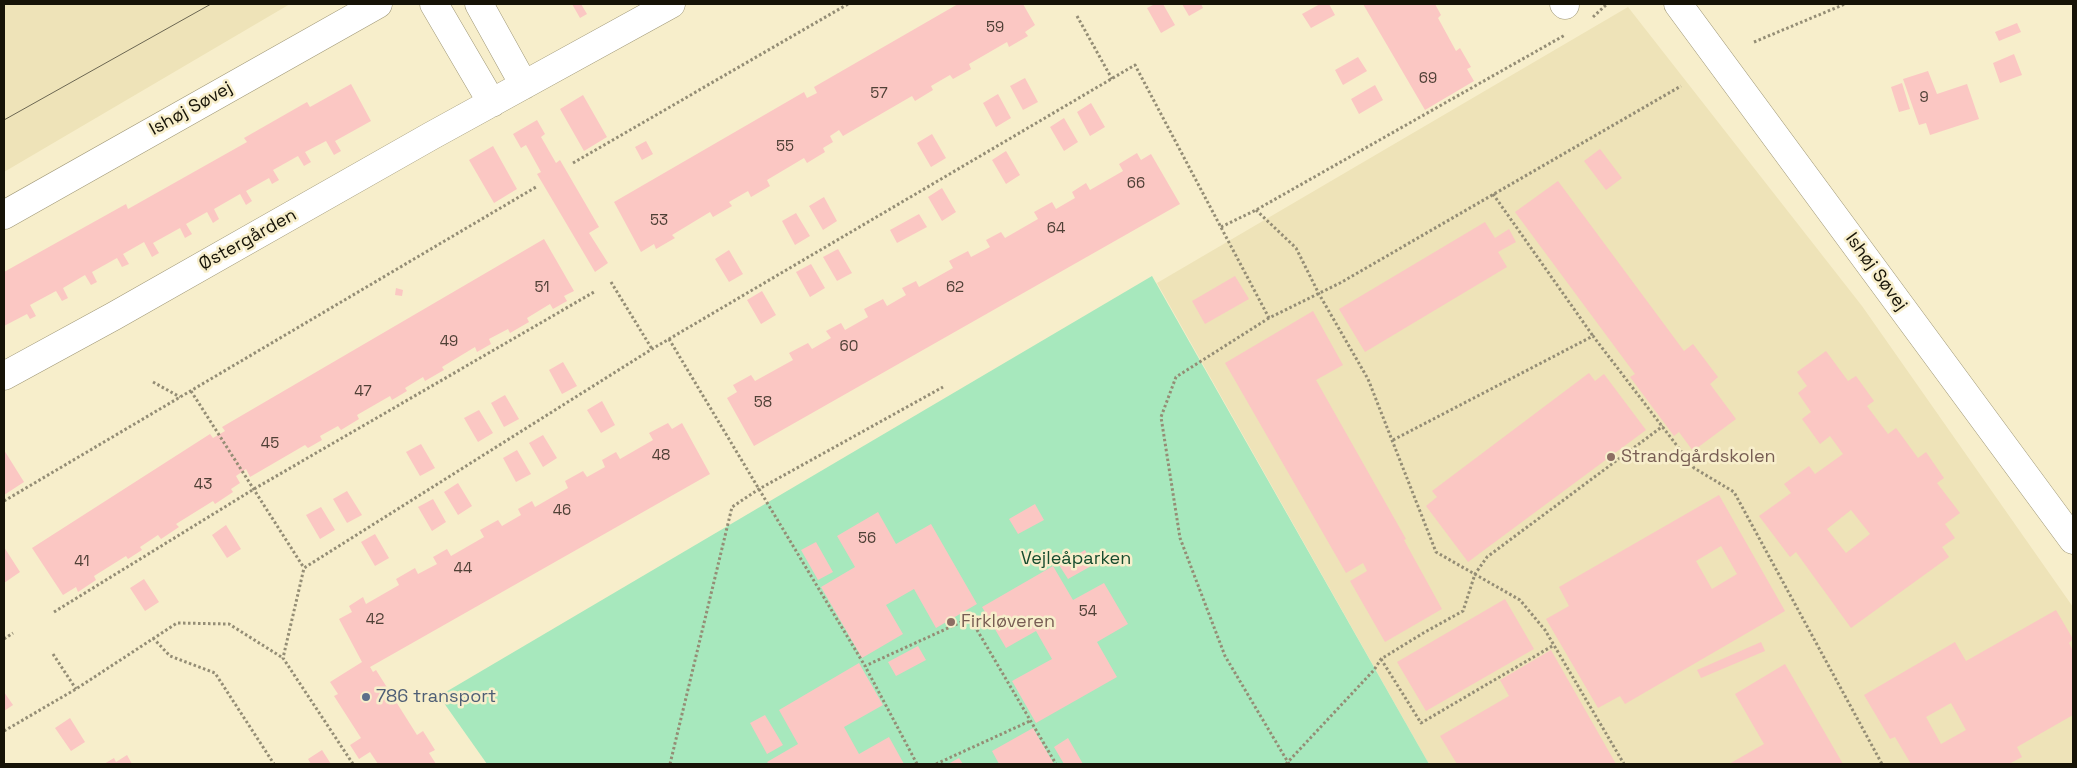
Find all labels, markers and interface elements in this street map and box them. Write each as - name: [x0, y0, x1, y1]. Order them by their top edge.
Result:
- house number: 59: [986, 19, 1004, 37]
- house number: 69: [1419, 70, 1437, 88]
- street label: Ishøj Søvej: [146, 77, 236, 141]
- house number: 57: [870, 85, 888, 103]
- house number: 9: [1919, 89, 1929, 107]
- house number: 55: [776, 138, 794, 156]
- house number: 66: [1127, 175, 1145, 193]
- street label: Østergården: [196, 204, 300, 276]
- house number: 53: [650, 212, 668, 230]
- house number: 64: [1047, 220, 1065, 238]
- street label: Ishøj Søvej: [1840, 229, 1912, 315]
- house number: 51: [534, 279, 550, 297]
- house number: 62: [946, 279, 964, 297]
- house number: 49: [440, 333, 458, 351]
- house number: 60: [840, 338, 858, 356]
- house number: 47: [354, 383, 372, 401]
- house number: 58: [754, 394, 772, 412]
- house number: 45: [261, 435, 279, 453]
- place label: Strandgårdskolen: [1621, 446, 1776, 468]
- house number: 48: [652, 447, 670, 465]
- marker: Strandgårdskolen: [1605, 451, 1617, 463]
- house number: 43: [194, 476, 212, 494]
- house number: 46: [553, 502, 571, 520]
- house number: 56: [858, 530, 876, 548]
- park label: Vejleåparken: [1021, 548, 1131, 570]
- house number: 41: [74, 553, 90, 571]
- house number: 44: [454, 560, 472, 578]
- house number: 54: [1079, 603, 1097, 621]
- house number: 42: [366, 611, 384, 629]
- place label: Firkløveren: [961, 611, 1055, 633]
- marker: Firkløveren: [945, 616, 957, 628]
- place label: 786 transport: [376, 686, 496, 708]
- marker: 786 transport: [360, 691, 372, 703]

